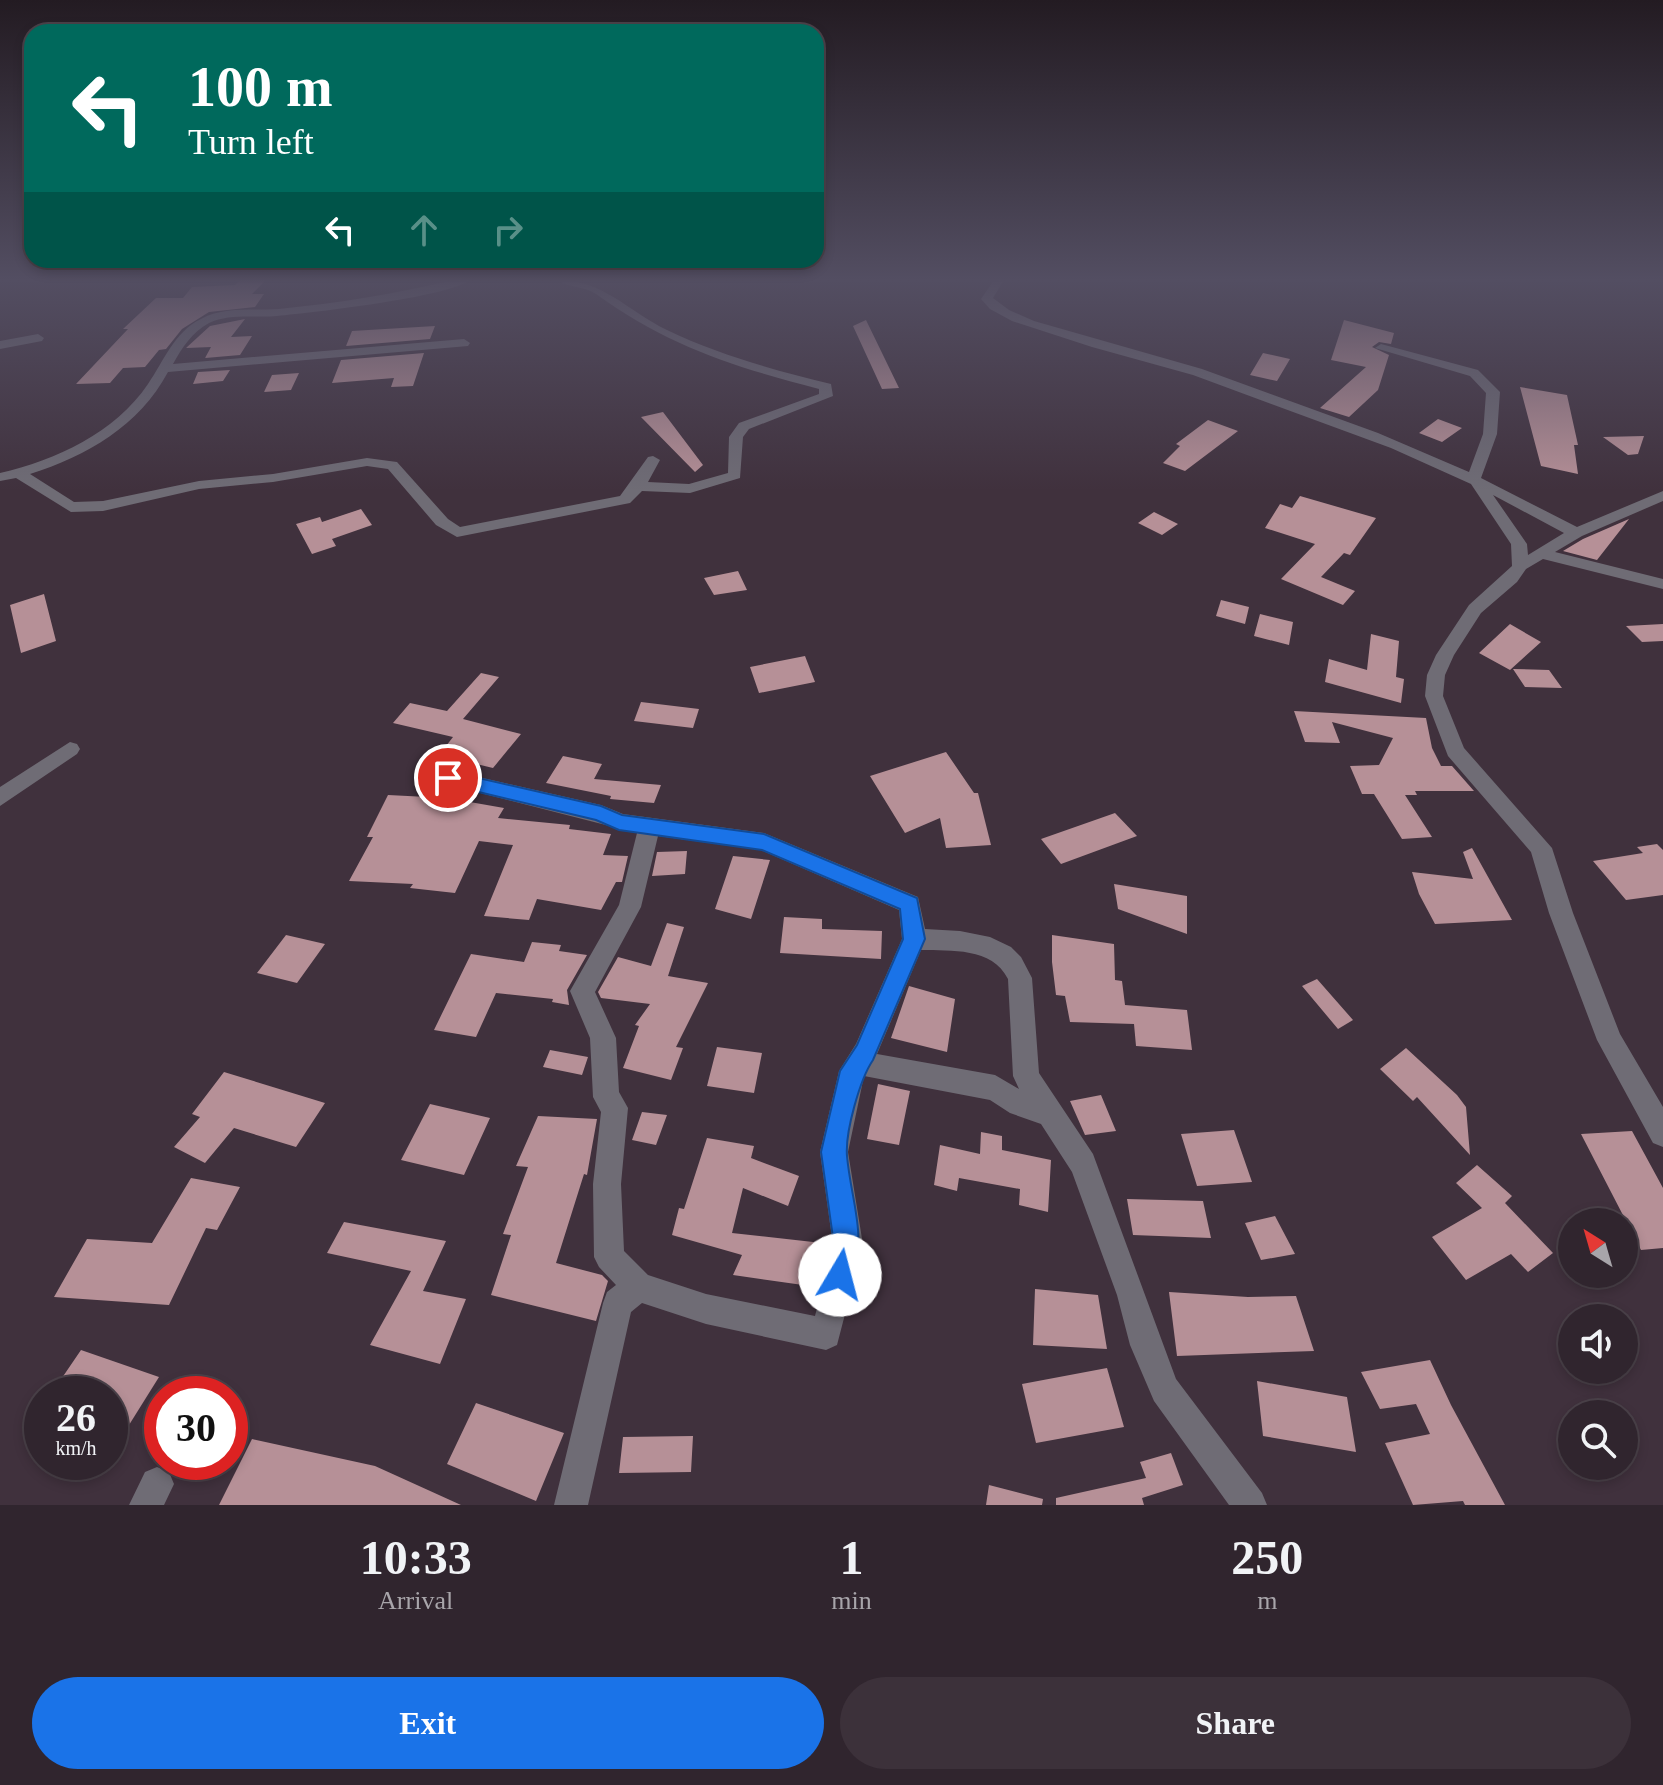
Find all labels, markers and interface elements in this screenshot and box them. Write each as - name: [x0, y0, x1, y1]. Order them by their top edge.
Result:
- icon: left: [56, 56, 160, 160]
- text: 100 m: [188, 56, 333, 118]
- text: Turn left: [188, 122, 314, 162]
- icon: left: [318, 208, 362, 252]
- icon: ahead: [402, 208, 446, 252]
- icon: right: [486, 208, 530, 252]
- pin: [414, 744, 482, 812]
- icon: arrive: [426, 756, 470, 800]
- north arrow: [1558, 1208, 1638, 1288]
- map controls: [1558, 1208, 1638, 1480]
- position arrow: [798, 1233, 882, 1317]
- button: sound: [1558, 1304, 1638, 1384]
- speed limit sign: 30: [144, 1376, 248, 1480]
- text: 26: [56, 1395, 96, 1440]
- button: search: [1558, 1400, 1638, 1480]
- text: km/h: [55, 1437, 97, 1459]
- text: 10:33: [360, 1531, 472, 1584]
- text: 1: [839, 1531, 863, 1584]
- text: 250: [1231, 1531, 1303, 1584]
- text: Arrival: [378, 1586, 453, 1615]
- text: min: [831, 1586, 872, 1615]
- text: m: [1257, 1586, 1277, 1615]
- button: Exit: [32, 1677, 824, 1769]
- button: Share: [840, 1677, 1631, 1769]

